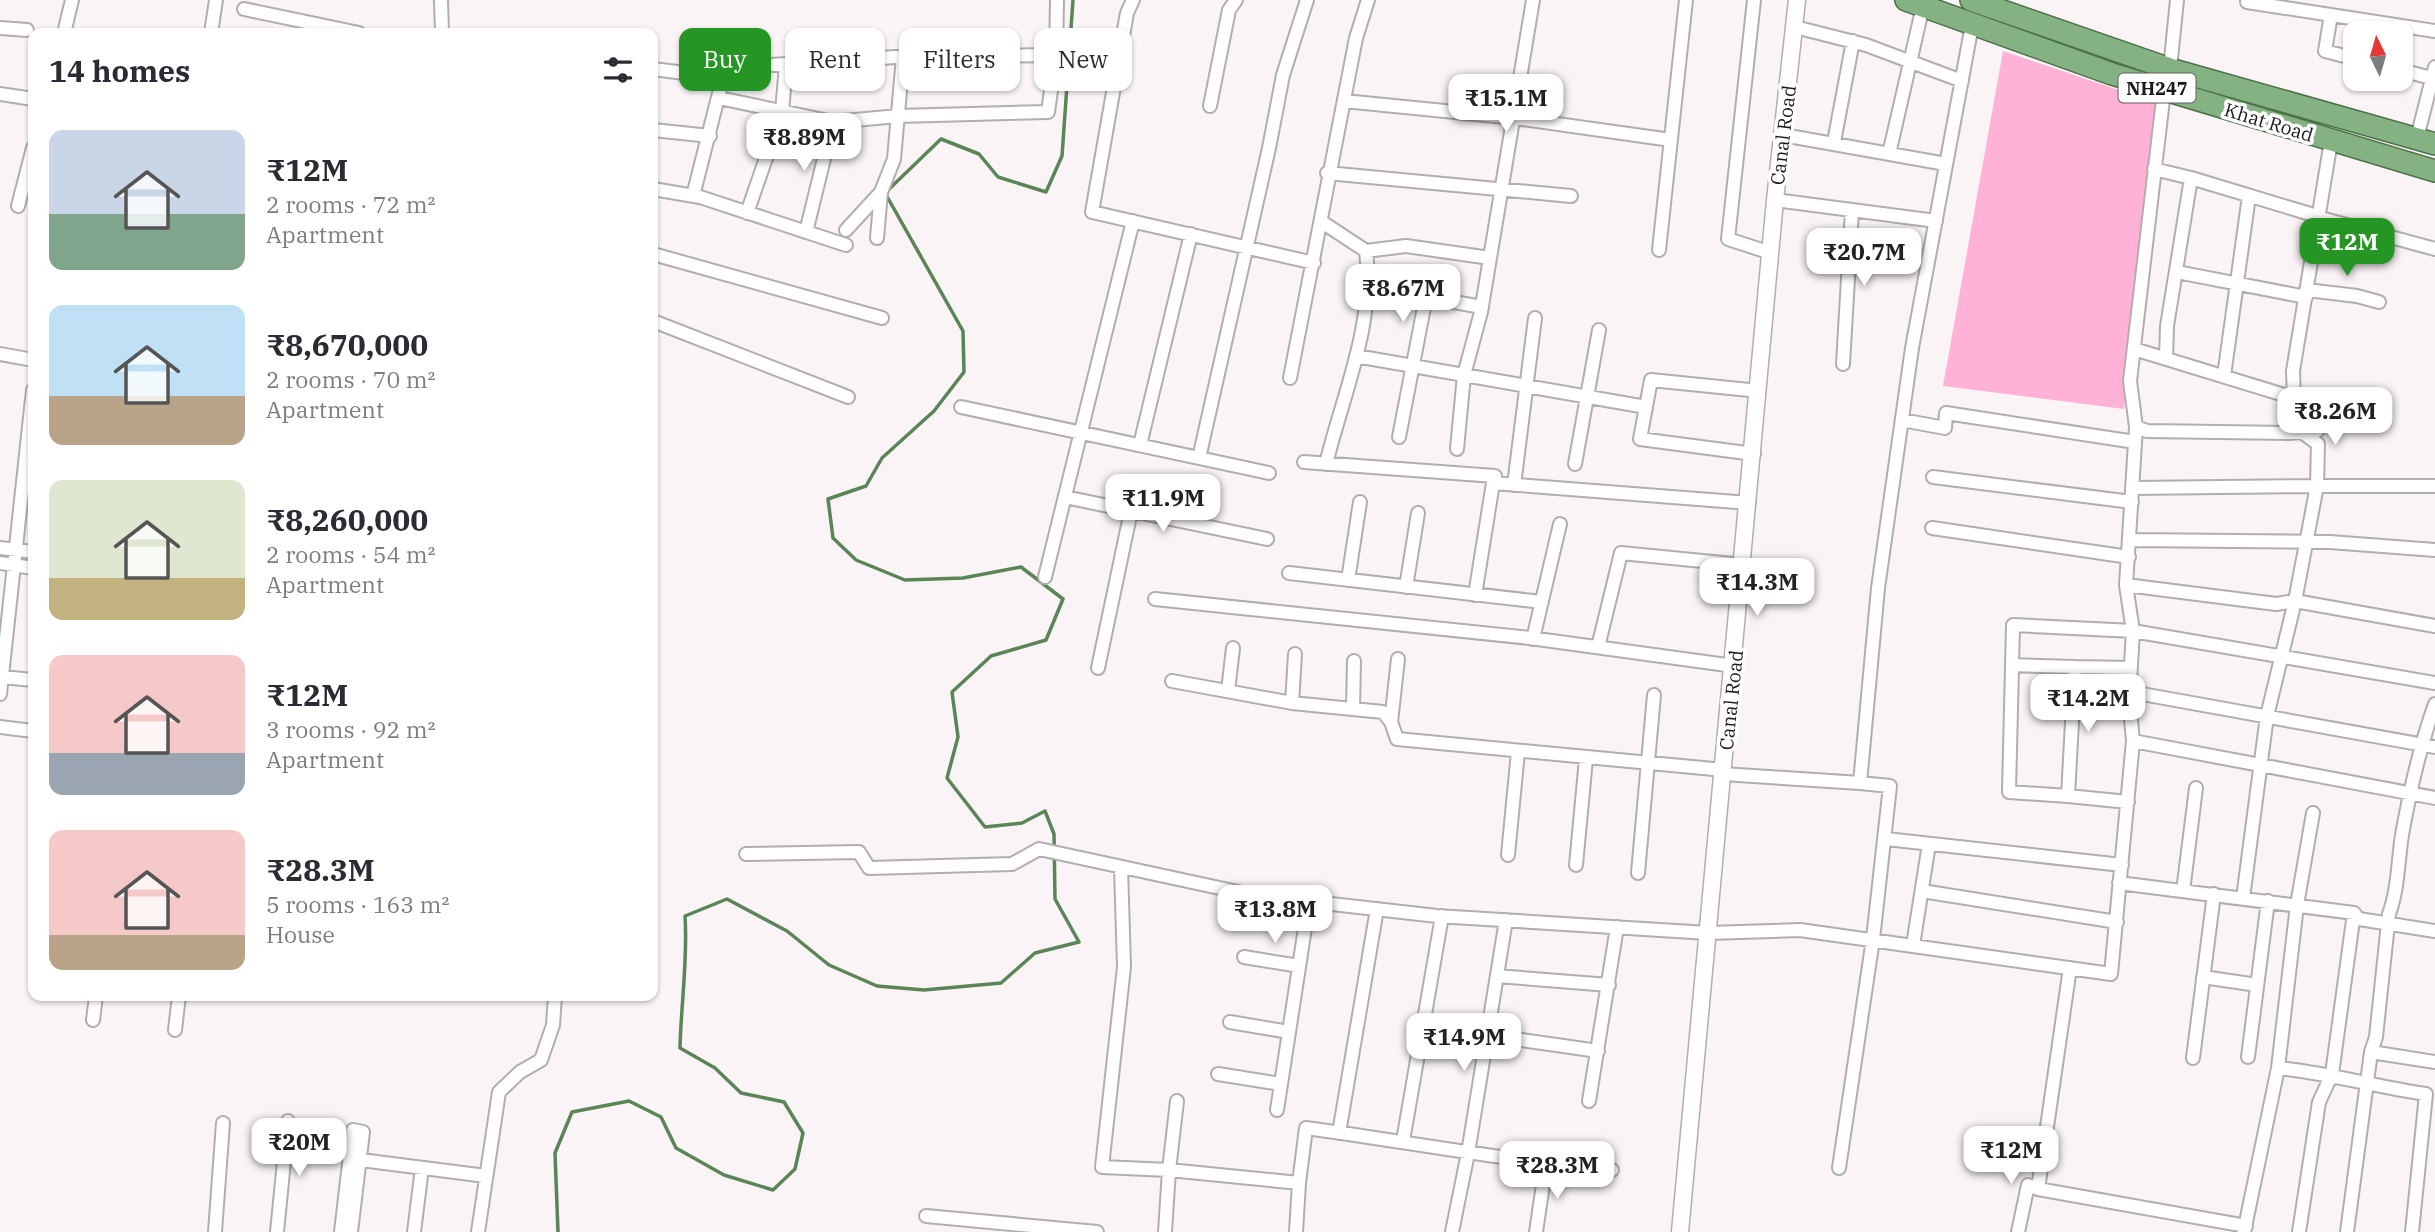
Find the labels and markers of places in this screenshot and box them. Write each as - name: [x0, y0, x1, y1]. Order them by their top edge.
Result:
- pin: ₹15.1M: [1449, 74, 1563, 134]
- pin: ₹8.89M: [747, 114, 861, 173]
- pin: ₹12M: [2306, 218, 2388, 278]
- pin: ₹20.7M: [1807, 229, 1921, 288]
- pin: ₹8.67M: [1346, 264, 1460, 324]
- pin: ₹8.26M: [2278, 388, 2392, 447]
- pin: ₹11.9M: [1106, 475, 1220, 534]
- pin: ₹14.3M: [1700, 558, 1814, 618]
- pin: ₹14.2M: [2031, 674, 2145, 734]
- pin: ₹13.8M: [1218, 886, 1332, 945]
- pin: ₹14.9M: [1407, 1014, 1521, 1073]
- pin: ₹20M: [258, 1118, 340, 1178]
- pin: ₹12M: [1970, 1126, 2052, 1186]
- pin: ₹28.3M: [1500, 1142, 1614, 1201]

